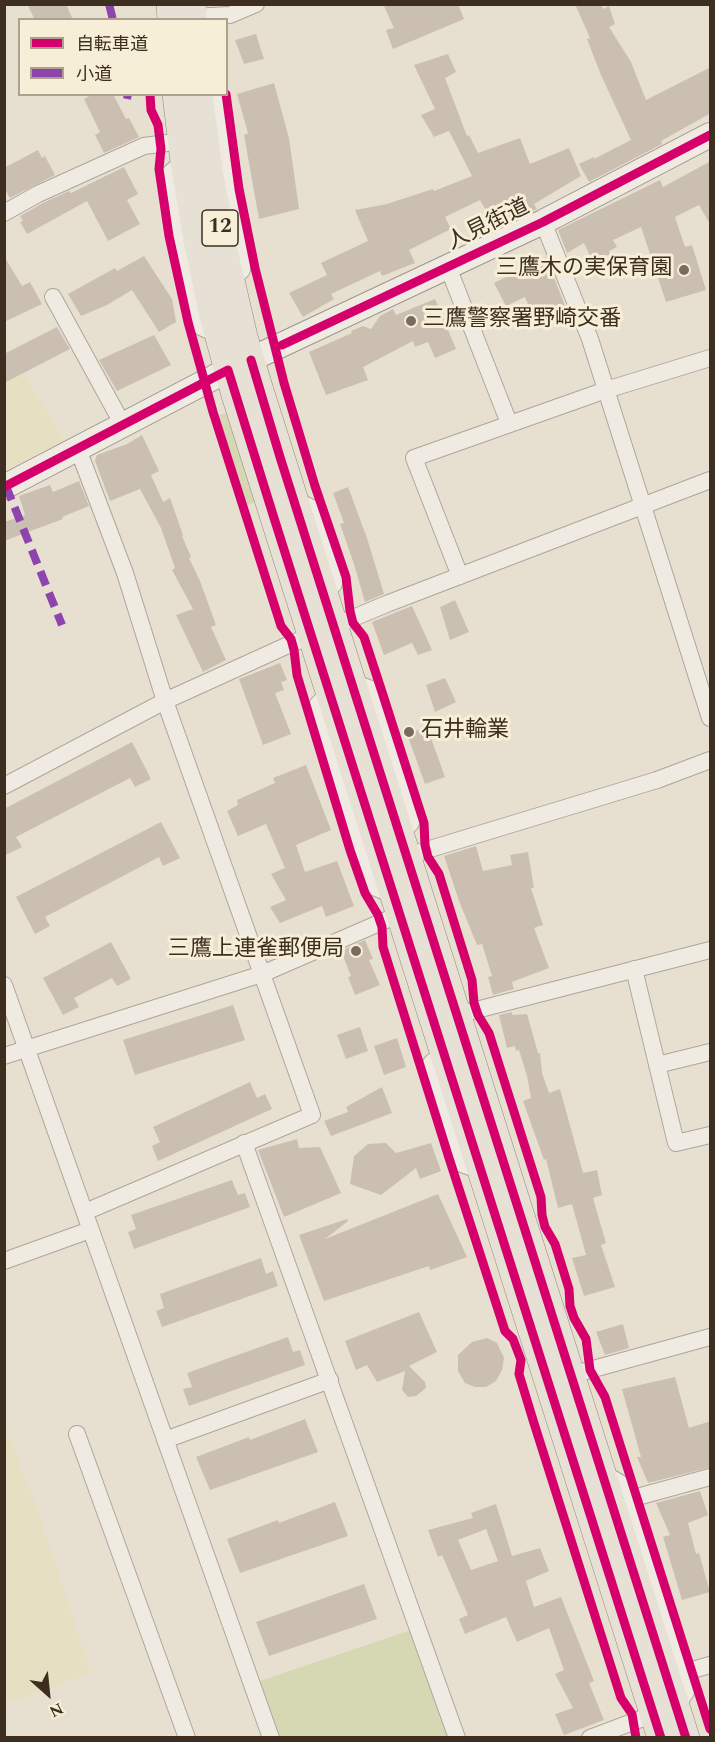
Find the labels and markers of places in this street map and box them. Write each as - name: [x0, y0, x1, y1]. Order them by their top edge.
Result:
- place label: 三鷹木の実保育園: [496, 257, 672, 283]
- marker: 三鷹木の実保育園: [677, 263, 691, 277]
- place label: 三鷹警察署野崎交番: [423, 308, 621, 334]
- marker: 三鷹警察署野崎交番: [404, 314, 418, 328]
- place label: 石井輪業: [421, 719, 509, 745]
- marker: 石井輪業: [402, 725, 416, 739]
- place label: 三鷹上連雀郵便局: [168, 938, 344, 964]
- marker: 三鷹上連雀郵便局: [349, 944, 363, 958]

